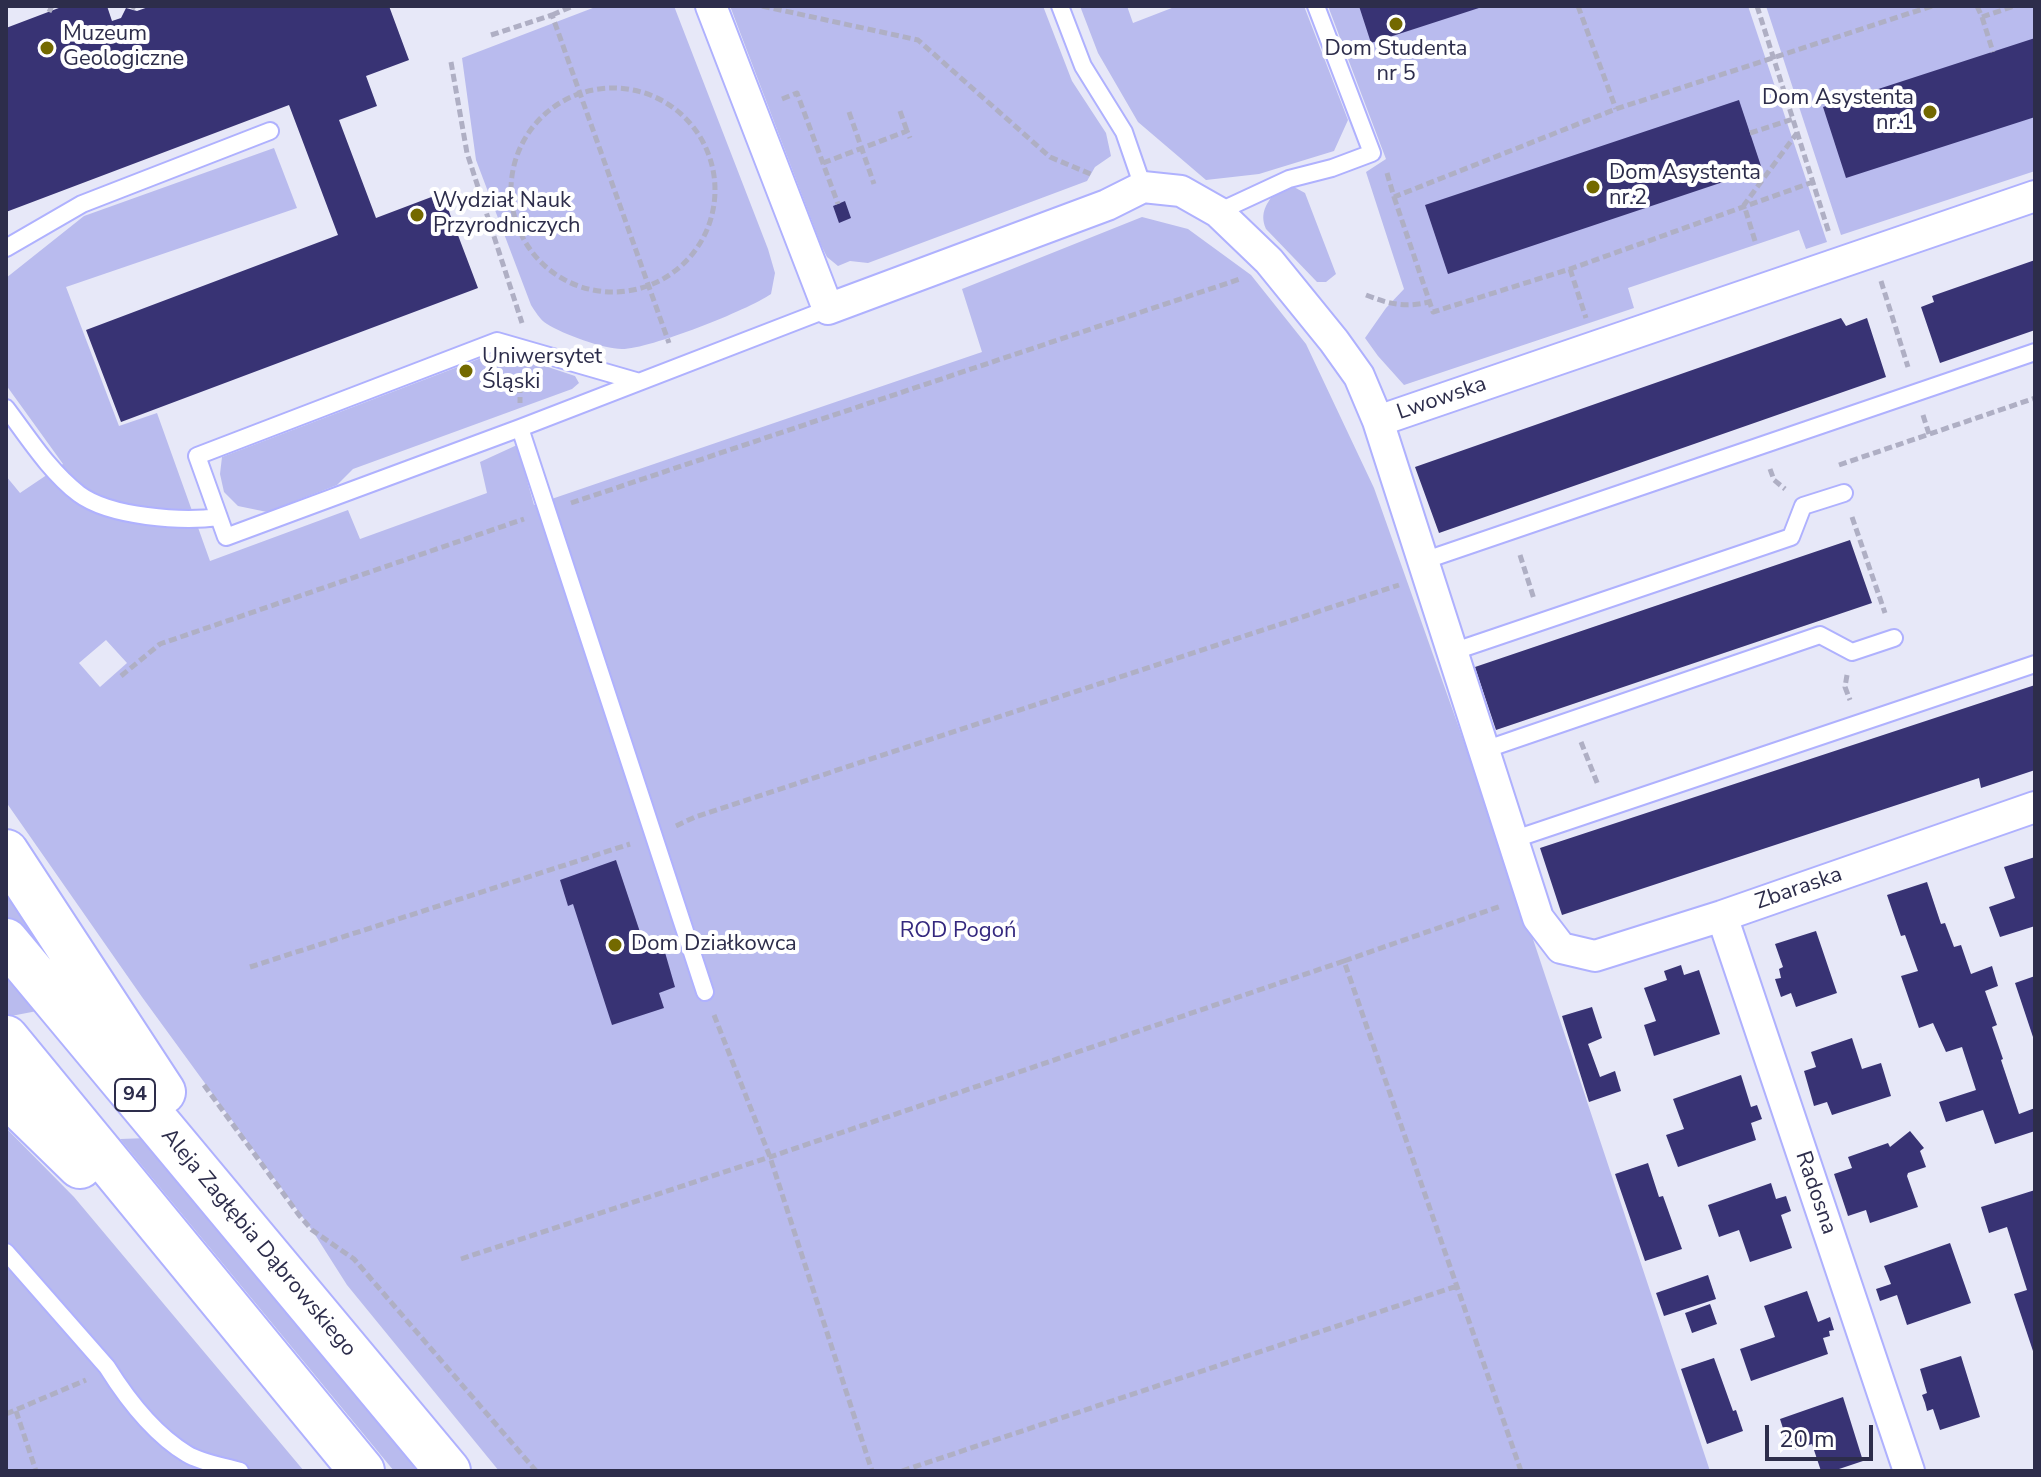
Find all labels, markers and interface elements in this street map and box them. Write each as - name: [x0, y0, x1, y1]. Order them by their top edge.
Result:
- marker: Dom Studenta nr 5: [1387, 15, 1405, 33]
- place label: Muzeum Geologiczne: [63, 22, 184, 74]
- place label: Dom Studenta nr 5: [1325, 37, 1467, 88]
- marker: Muzeum Geologiczne: [38, 39, 56, 57]
- place label: Dom Asystenta nr.1: [1762, 86, 1914, 138]
- marker: Dom Asystenta nr.1: [1921, 103, 1939, 121]
- place label: Dom Asystenta nr.2: [1609, 161, 1761, 212]
- marker: Dom Asystenta nr.2: [1584, 178, 1602, 196]
- place label: Wydział Nauk Przyrodniczych: [433, 189, 580, 240]
- marker: Wydział Nauk Przyrodniczych: [408, 206, 426, 224]
- place label: Uniwersytet Śląski: [482, 345, 602, 396]
- marker: Uniwersytet Śląski: [457, 362, 475, 380]
- street label: Lwowska: [1394, 371, 1490, 427]
- street label: Zbaraska: [1752, 862, 1846, 916]
- park label: ROD Pogoń: [900, 919, 1016, 945]
- place label: Dom Działkowca: [631, 932, 797, 958]
- marker: Dom Działkowca: [606, 936, 624, 954]
- road number: 94: [115, 1079, 155, 1111]
- street label: Aleja Zagłębia Dąbrowskiego: [155, 1124, 361, 1362]
- street label: Radosna: [1788, 1148, 1842, 1238]
- scale bar: [1769, 1409, 1877, 1459]
- text: 20 m: [1779, 1423, 1835, 1455]

